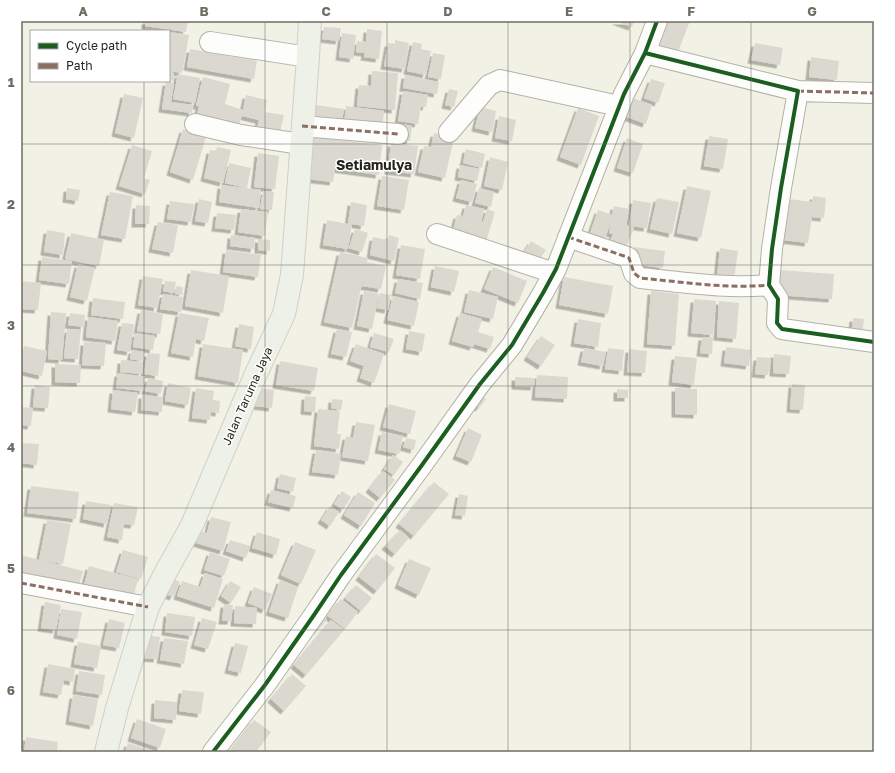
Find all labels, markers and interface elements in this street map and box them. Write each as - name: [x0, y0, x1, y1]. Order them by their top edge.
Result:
- text: A: [78, 3, 88, 19]
- text: B: [199, 3, 209, 19]
- text: C: [321, 3, 331, 19]
- text: D: [443, 3, 453, 19]
- text: E: [565, 3, 573, 19]
- text: F: [687, 3, 695, 19]
- text: G: [807, 3, 817, 19]
- legend: [30, 30, 170, 82]
- text: Cycle path: [66, 38, 127, 53]
- text: Path: [66, 58, 93, 73]
- text: 1: [8, 74, 15, 90]
- district label: Setiamulya: [336, 156, 412, 173]
- text: 2: [7, 196, 15, 212]
- text: 3: [7, 317, 15, 333]
- street label: Jalan Taruma Jaya: [219, 344, 275, 448]
- text: 4: [7, 439, 15, 455]
- text: 5: [7, 560, 15, 576]
- text: 6: [7, 682, 15, 698]

